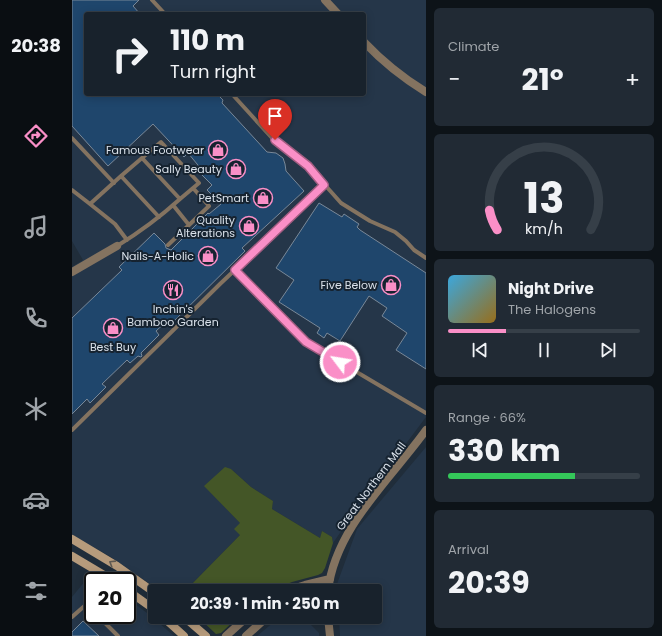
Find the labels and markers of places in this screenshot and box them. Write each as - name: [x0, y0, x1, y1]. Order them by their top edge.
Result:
- pin: [258, 99, 292, 140]
- shop icon: Famous Footwear: [207, 139, 229, 161]
- place label: Famous Footwear: [106, 142, 204, 158]
- shop icon: Sally Beauty: [225, 158, 247, 180]
- place label: Sally Beauty: [155, 161, 223, 177]
- shop icon: PetSmart: [252, 187, 274, 209]
- place label: PetSmart: [198, 190, 249, 206]
- place label: Quality Alterations: [176, 212, 236, 241]
- shop icon: Quality Alterations: [238, 215, 260, 237]
- shop icon: Nails-A-Holic: [197, 245, 219, 267]
- place label: Nails-A-Holic: [121, 248, 194, 264]
- shop icon: Five Below: [380, 274, 402, 296]
- place label: Five Below: [320, 277, 377, 293]
- restaurant icon: Inchin's Bamboo Garden: [162, 279, 184, 301]
- place label: Inchin's Bamboo Garden: [127, 301, 219, 330]
- shop icon: Best Buy: [102, 317, 124, 339]
- place label: Best Buy: [90, 339, 137, 355]

